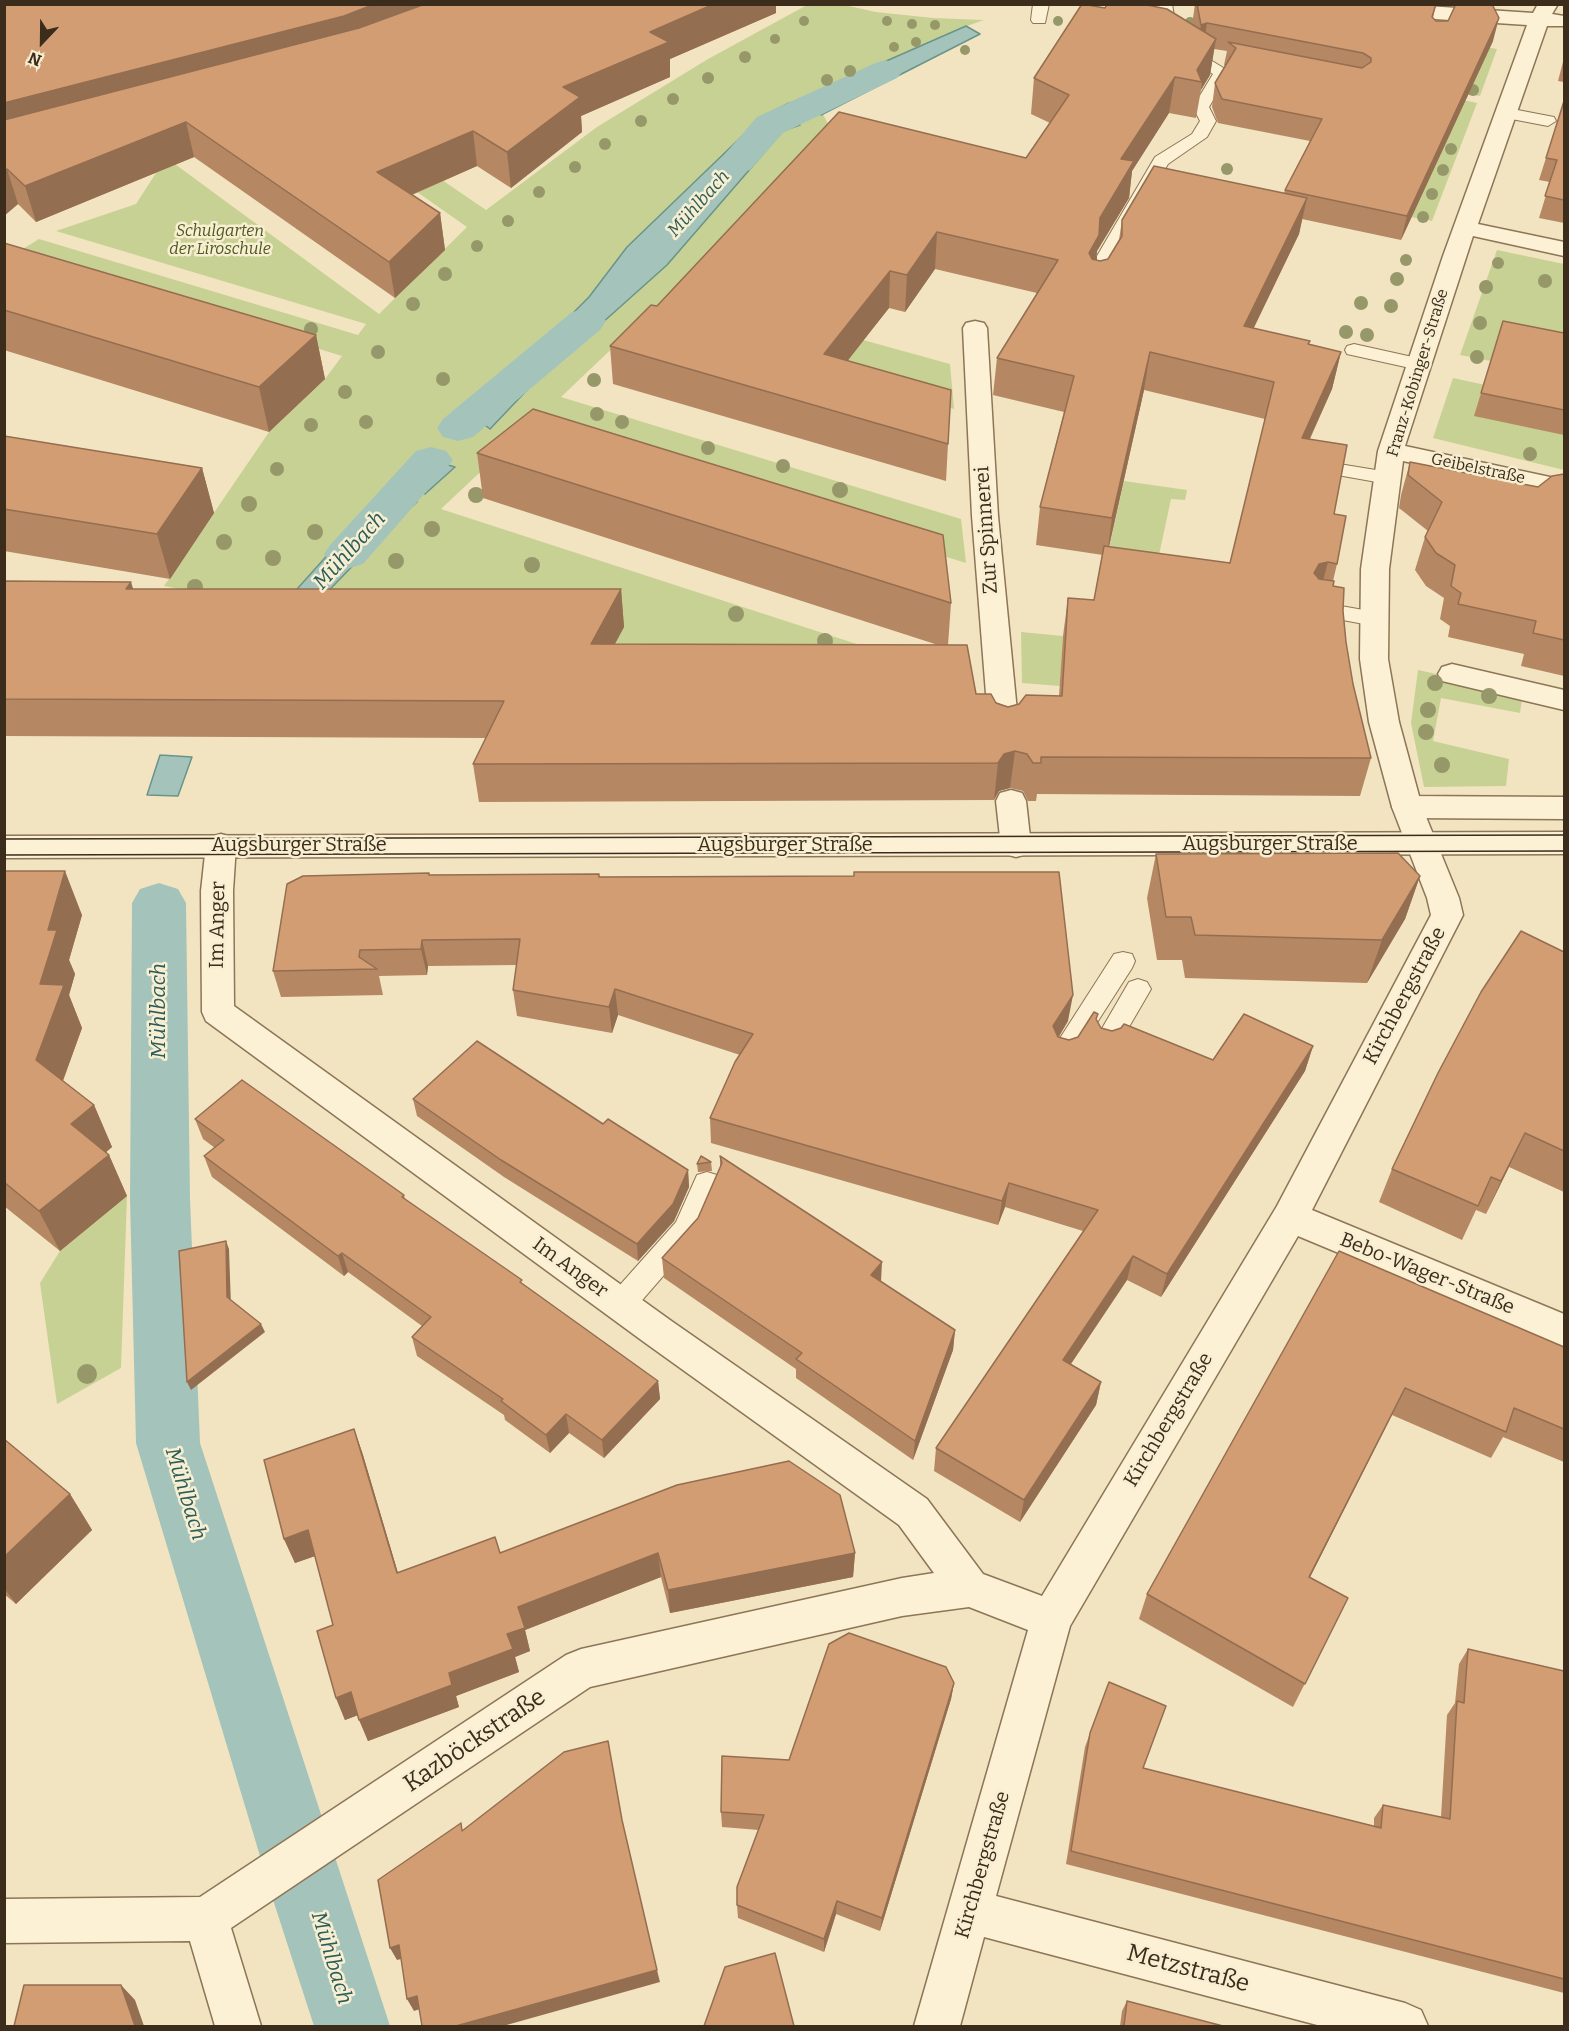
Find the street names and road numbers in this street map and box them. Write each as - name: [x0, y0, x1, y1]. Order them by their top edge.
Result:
- street label: Franz-Kobinger-Straße: [1383, 287, 1453, 459]
- street label: Geibelstraße: [1429, 450, 1527, 488]
- street label: Zur Spinnerei: [971, 465, 1003, 595]
- street label: Augsburger Straße: [1182, 832, 1358, 856]
- street label: Augsburger Straße: [211, 833, 387, 857]
- street label: Augsburger Straße: [697, 833, 873, 857]
- street label: Im Anger: [205, 881, 231, 969]
- street label: Kirchbergstraße: [1359, 923, 1451, 1069]
- street label: Bebo-Wager-Straße: [1336, 1228, 1518, 1320]
- street label: Im Anger: [528, 1233, 612, 1303]
- street label: Kirchbergstraße: [1120, 1349, 1218, 1491]
- street label: Kazböckstraße: [399, 1683, 551, 1799]
- street label: Kirchbergstraße: [950, 1789, 1016, 1941]
- street label: Metzstraße: [1124, 1939, 1252, 1999]

